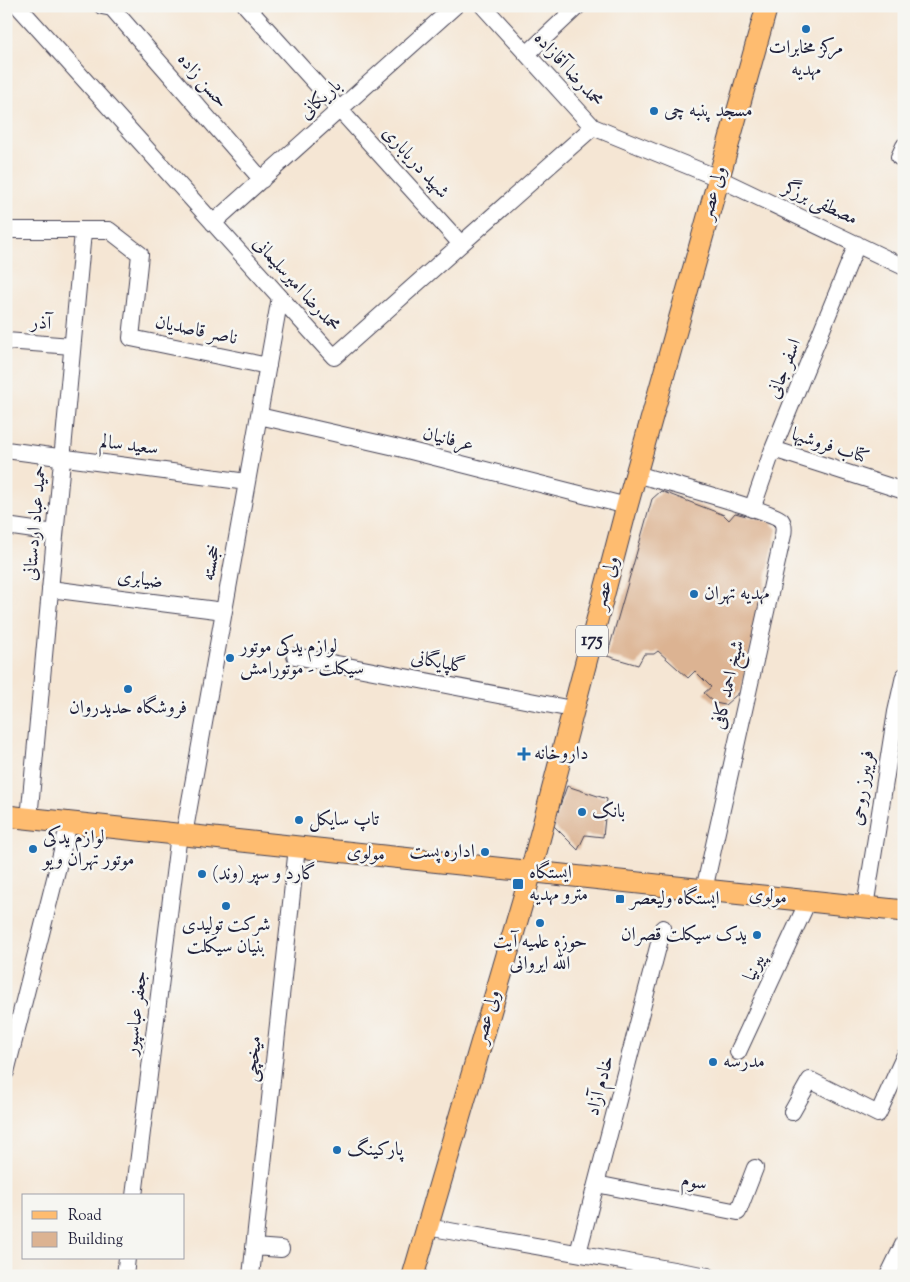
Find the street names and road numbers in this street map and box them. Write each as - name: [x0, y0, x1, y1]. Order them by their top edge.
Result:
- street label: محمدرضا آقازاده: [527, 26, 609, 114]
- street label: حسن زاده: [170, 47, 234, 115]
- street label: باریکانی: [294, 74, 348, 126]
- street label: شهید دریاباری: [375, 121, 455, 205]
- street label: ولی عصر: [693, 163, 734, 225]
- street label: مصطفی برزگر: [776, 173, 862, 233]
- street label: محمدرضا امیرسلیمانی: [246, 231, 346, 339]
- street label: ناصر قاصدیان: [152, 309, 240, 353]
- street label: آذر: [28, 310, 54, 338]
- street label: اسفر جانی: [761, 335, 809, 403]
- street label: عرفانیان: [420, 421, 476, 459]
- street label: کتاب فروشیها: [788, 422, 872, 472]
- street label: سعید سالم: [98, 429, 160, 464]
- street label: حمید عباد اردستانی: [17, 464, 55, 582]
- street label: خجسته: [196, 543, 228, 583]
- street label: ولی عصر: [586, 553, 627, 615]
- street label: ضیابری: [116, 564, 164, 596]
- road number: 175: [576, 626, 608, 656]
- street label: شیخ احمد کافی: [706, 638, 754, 733]
- street label: گلپایگانی: [408, 644, 468, 681]
- street label: فریبرز روحی: [844, 748, 882, 828]
- street label: مولوی: [346, 839, 386, 869]
- street label: مولوی: [748, 882, 788, 912]
- street label: پیرنیا: [737, 949, 773, 986]
- street label: جعفر عباسپور: [118, 969, 156, 1059]
- street label: ولی عصر: [467, 987, 508, 1049]
- street label: میخچی: [238, 1035, 270, 1083]
- street label: خادم آزاد: [580, 1053, 623, 1119]
- street label: سوم: [679, 1167, 709, 1200]

